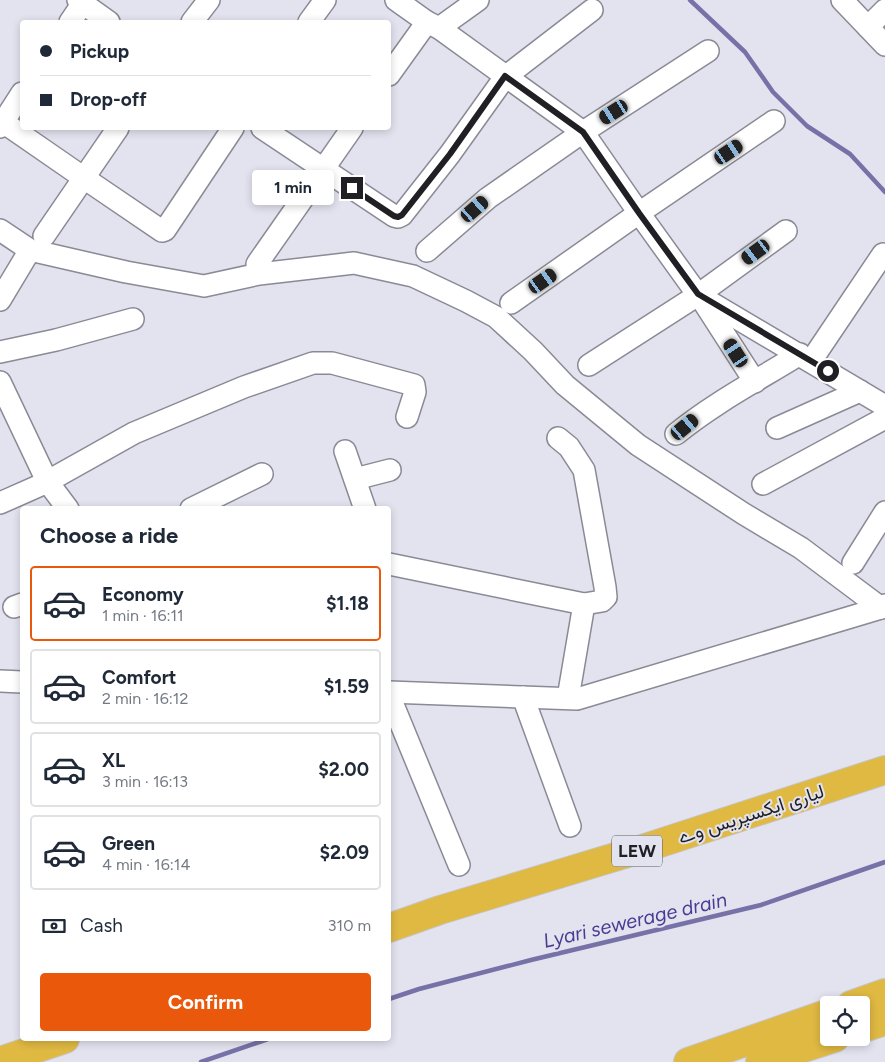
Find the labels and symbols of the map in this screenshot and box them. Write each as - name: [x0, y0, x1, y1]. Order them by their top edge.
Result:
- car: [597, 98, 630, 126]
- car: [712, 137, 745, 167]
- callout: 1 min: [252, 170, 334, 206]
- route end: [341, 177, 363, 199]
- car: [458, 193, 491, 225]
- car: [739, 237, 772, 267]
- car: [526, 266, 559, 296]
- car: [721, 336, 750, 370]
- route start: [817, 360, 839, 382]
- car: [668, 412, 701, 442]
- street label: لیاری ایکسپریس وے: [675, 780, 828, 850]
- road number: LEW: [612, 836, 662, 866]
- water label: Lyari sewerage drain: [541, 887, 729, 953]

